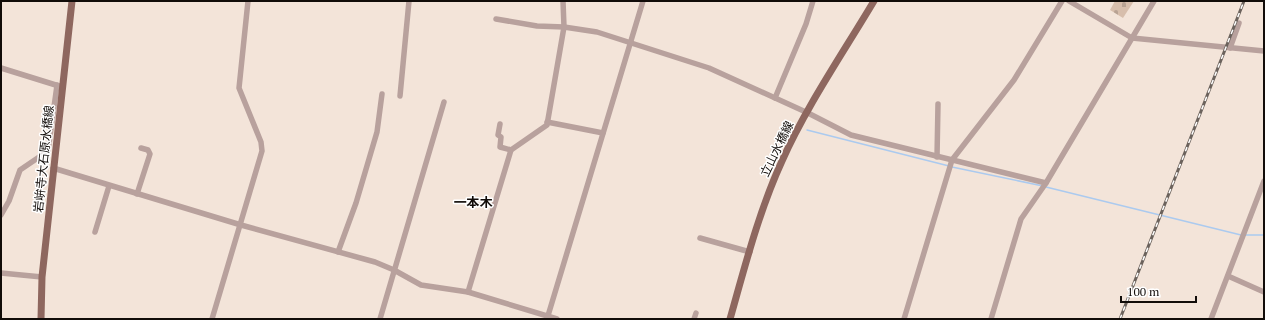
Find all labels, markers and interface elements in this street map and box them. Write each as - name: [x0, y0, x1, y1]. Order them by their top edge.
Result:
- street label: 岩峅寺大石原水橋線: [30, 104, 57, 213]
- street label: 立山水橋線: [757, 119, 796, 179]
- district label: 一本木: [453, 193, 493, 211]
- scale bar: [1121, 278, 1196, 304]
- text: 100 m: [1127, 284, 1160, 299]

